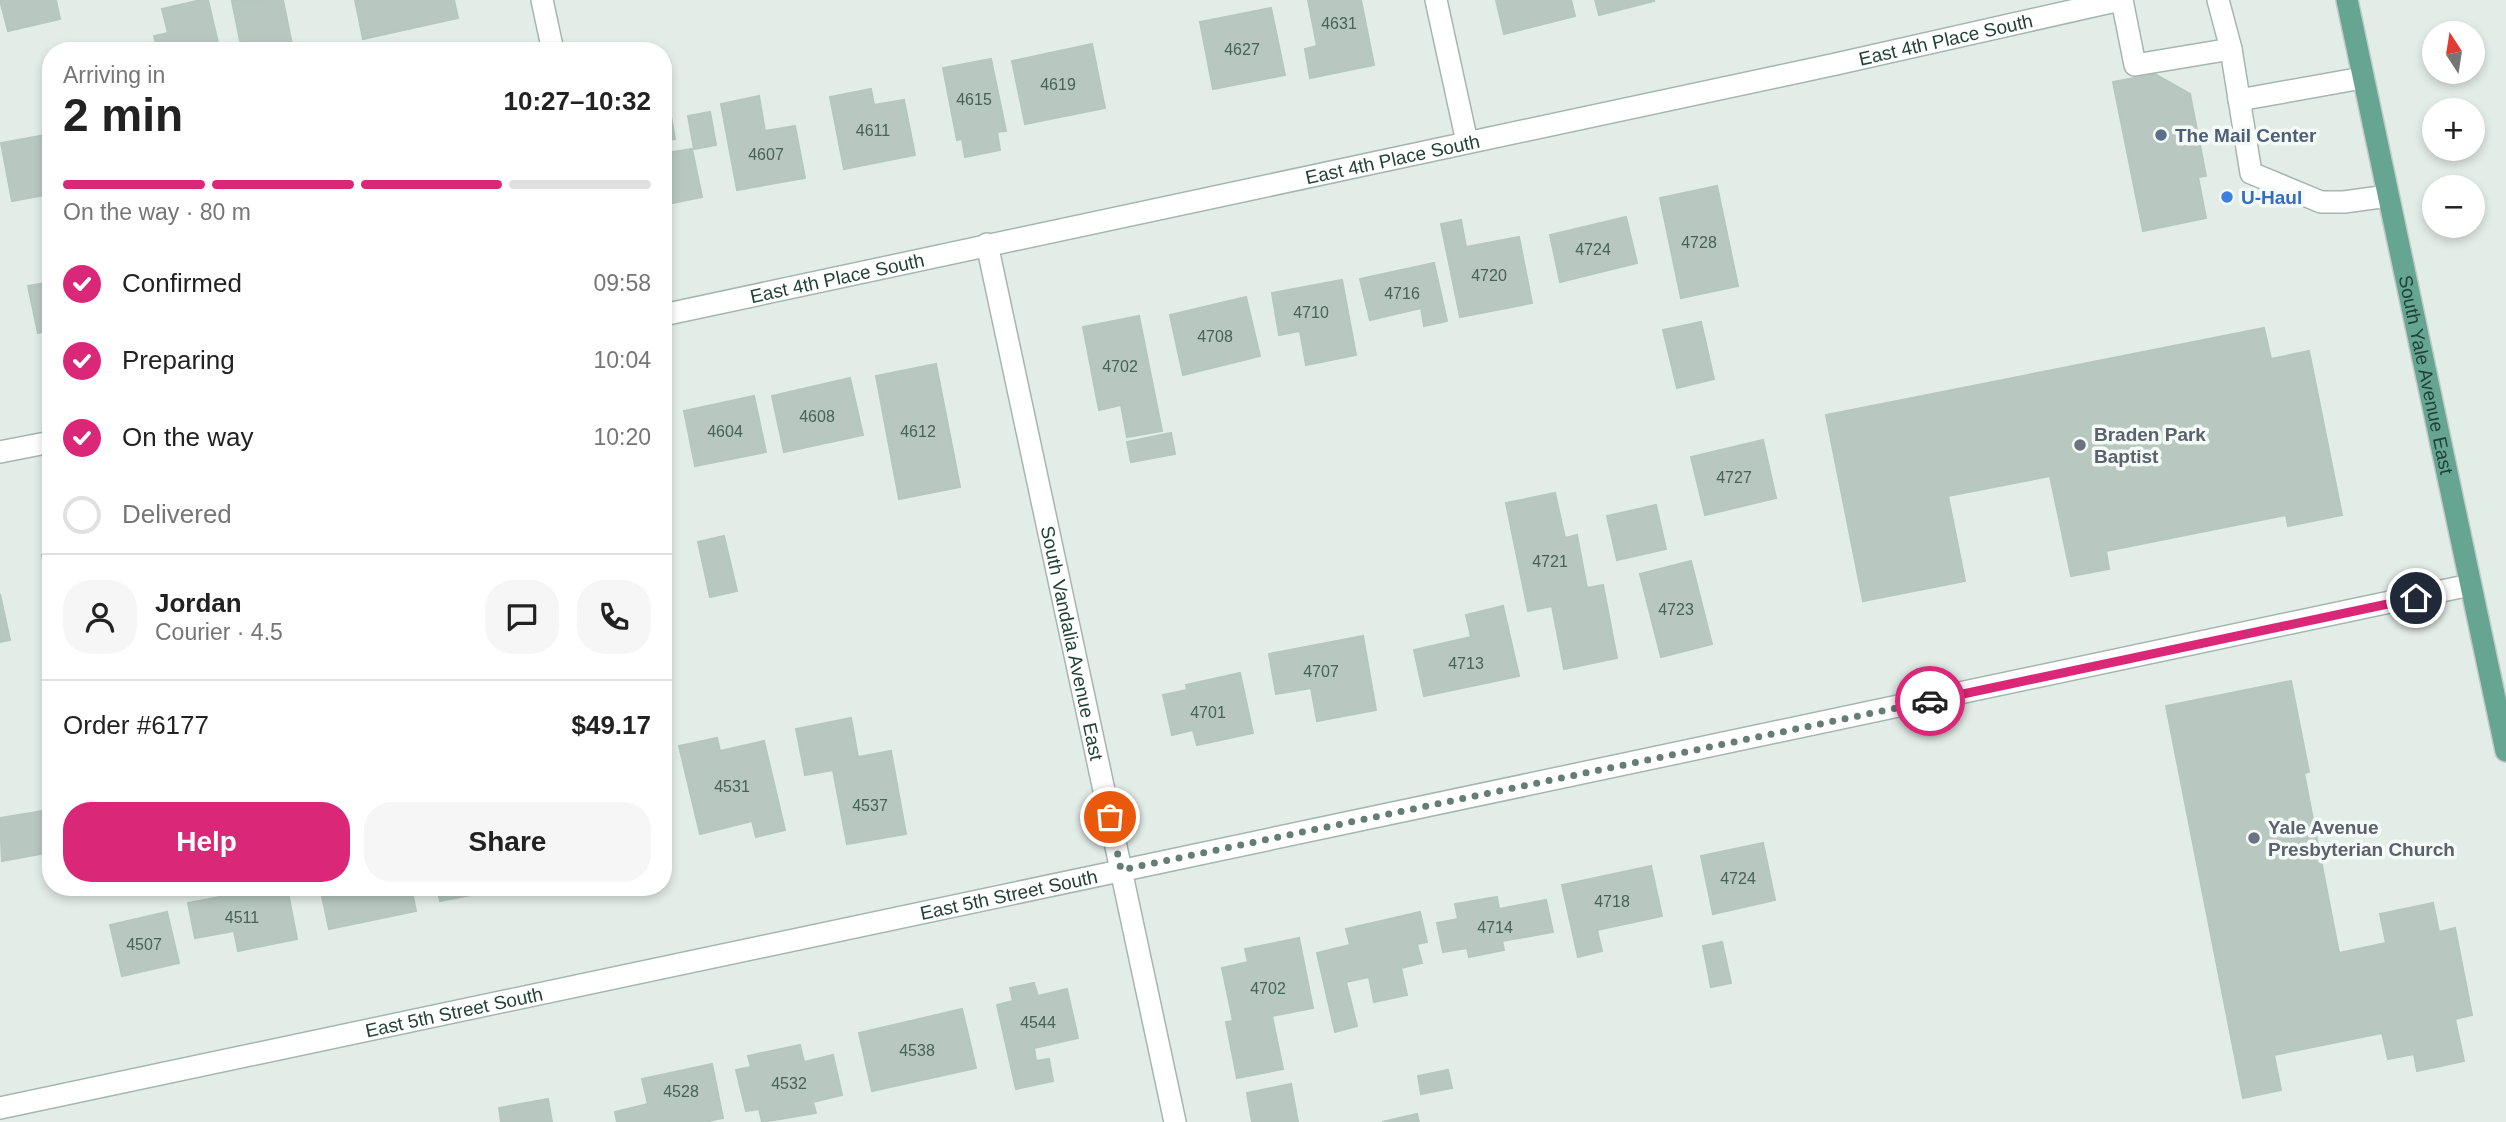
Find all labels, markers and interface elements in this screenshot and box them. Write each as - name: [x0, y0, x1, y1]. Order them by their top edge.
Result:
- street label: East 4th Place South: [1857, 10, 2035, 70]
- house number: 4631: [1321, 15, 1357, 32]
- north arrow: [2422, 21, 2485, 84]
- map controls: [2422, 21, 2485, 238]
- house number: 4627: [1224, 41, 1260, 58]
- text: Arriving in: [63, 62, 165, 88]
- house number: 4619: [1040, 76, 1076, 93]
- text: 10:27–10:32: [504, 86, 651, 116]
- text: 2 min: [63, 89, 183, 141]
- house number: 4615: [956, 91, 992, 108]
- button: +: [2422, 98, 2485, 161]
- house number: 4611: [856, 122, 890, 139]
- place label: The Mail Center: [2175, 125, 2317, 146]
- marker: The Mail Center: [2153, 127, 2169, 143]
- street label: East 4th Place South: [1304, 131, 1482, 188]
- house number: 4607: [748, 146, 784, 163]
- button: −: [2422, 175, 2485, 238]
- place label: U-Haul: [2241, 187, 2302, 208]
- marker: U-Haul: [2219, 189, 2235, 205]
- text: On the way · 80 m: [63, 199, 251, 225]
- house number: 4728: [1681, 234, 1717, 251]
- house number: 4724: [1575, 241, 1611, 258]
- street label: East 4th Place South: [748, 249, 926, 307]
- icon: check: [63, 265, 101, 303]
- house number: 4720: [1471, 267, 1507, 284]
- text: Confirmed: [122, 268, 242, 298]
- text: 09:58: [593, 270, 651, 296]
- street label: South Yale Avenue East: [2395, 273, 2457, 477]
- house number: 4716: [1384, 285, 1420, 302]
- house number: 4710: [1293, 304, 1329, 321]
- house number: 4708: [1197, 328, 1233, 345]
- icon: check: [63, 342, 101, 380]
- text: Preparing: [122, 345, 235, 375]
- text: 10:04: [593, 347, 651, 373]
- house number: 4702: [1102, 358, 1138, 375]
- house number: 4608: [799, 408, 835, 425]
- icon: check: [63, 419, 101, 457]
- text: On the way: [122, 422, 254, 452]
- house number: 4604: [707, 423, 743, 440]
- house number: 4612: [900, 423, 936, 440]
- text: 10:20: [593, 424, 651, 450]
- place label: Braden Park Baptist: [2094, 424, 2206, 467]
- marker: Braden Park Baptist: [2072, 437, 2088, 453]
- house number: 4727: [1716, 469, 1752, 486]
- text: Delivered: [122, 499, 232, 529]
- street label: South Vandalia Avenue East: [1037, 524, 1107, 763]
- house number: 4721: [1532, 553, 1568, 570]
- pin: [2386, 568, 2446, 628]
- icon: home: [2397, 579, 2435, 617]
- button: person: [63, 580, 137, 654]
- button: chat: [485, 580, 559, 654]
- button: phone: [577, 580, 651, 654]
- text: Jordan: [155, 588, 242, 618]
- house number: 4723: [1658, 601, 1694, 618]
- text: Courier · 4.5: [155, 619, 283, 645]
- house number: 4713: [1448, 655, 1484, 672]
- house number: 4707: [1303, 663, 1339, 680]
- courier: [1895, 666, 1965, 736]
- icon: car: [1911, 682, 1949, 720]
- house number: 4701: [1190, 704, 1226, 721]
- text: Order #6177: [63, 710, 209, 740]
- text: $49.17: [571, 710, 651, 740]
- house number: 4531: [714, 778, 750, 795]
- pin: [1080, 787, 1140, 847]
- house number: 4537: [852, 797, 888, 814]
- icon: bag: [1091, 798, 1129, 836]
- button: Help: [63, 802, 350, 882]
- button: Share: [364, 802, 651, 882]
- place label: Yale Avenue Presbyterian Church: [2268, 817, 2455, 860]
- marker: Yale Avenue Presbyterian Church: [2246, 830, 2262, 846]
- street label: East 5th Street South: [918, 866, 1099, 924]
- house number: 4724: [1720, 870, 1756, 887]
- house number: 4718: [1594, 893, 1630, 910]
- house number: 4511: [225, 909, 259, 926]
- house number: 4714: [1477, 919, 1513, 936]
- house number: 4507: [126, 936, 162, 953]
- house number: 4702: [1250, 980, 1286, 997]
- street label: East 5th Street South: [363, 983, 545, 1041]
- house number: 4544: [1020, 1014, 1056, 1031]
- house number: 4538: [899, 1042, 935, 1059]
- house number: 4532: [771, 1075, 807, 1092]
- house number: 4528: [663, 1083, 699, 1100]

